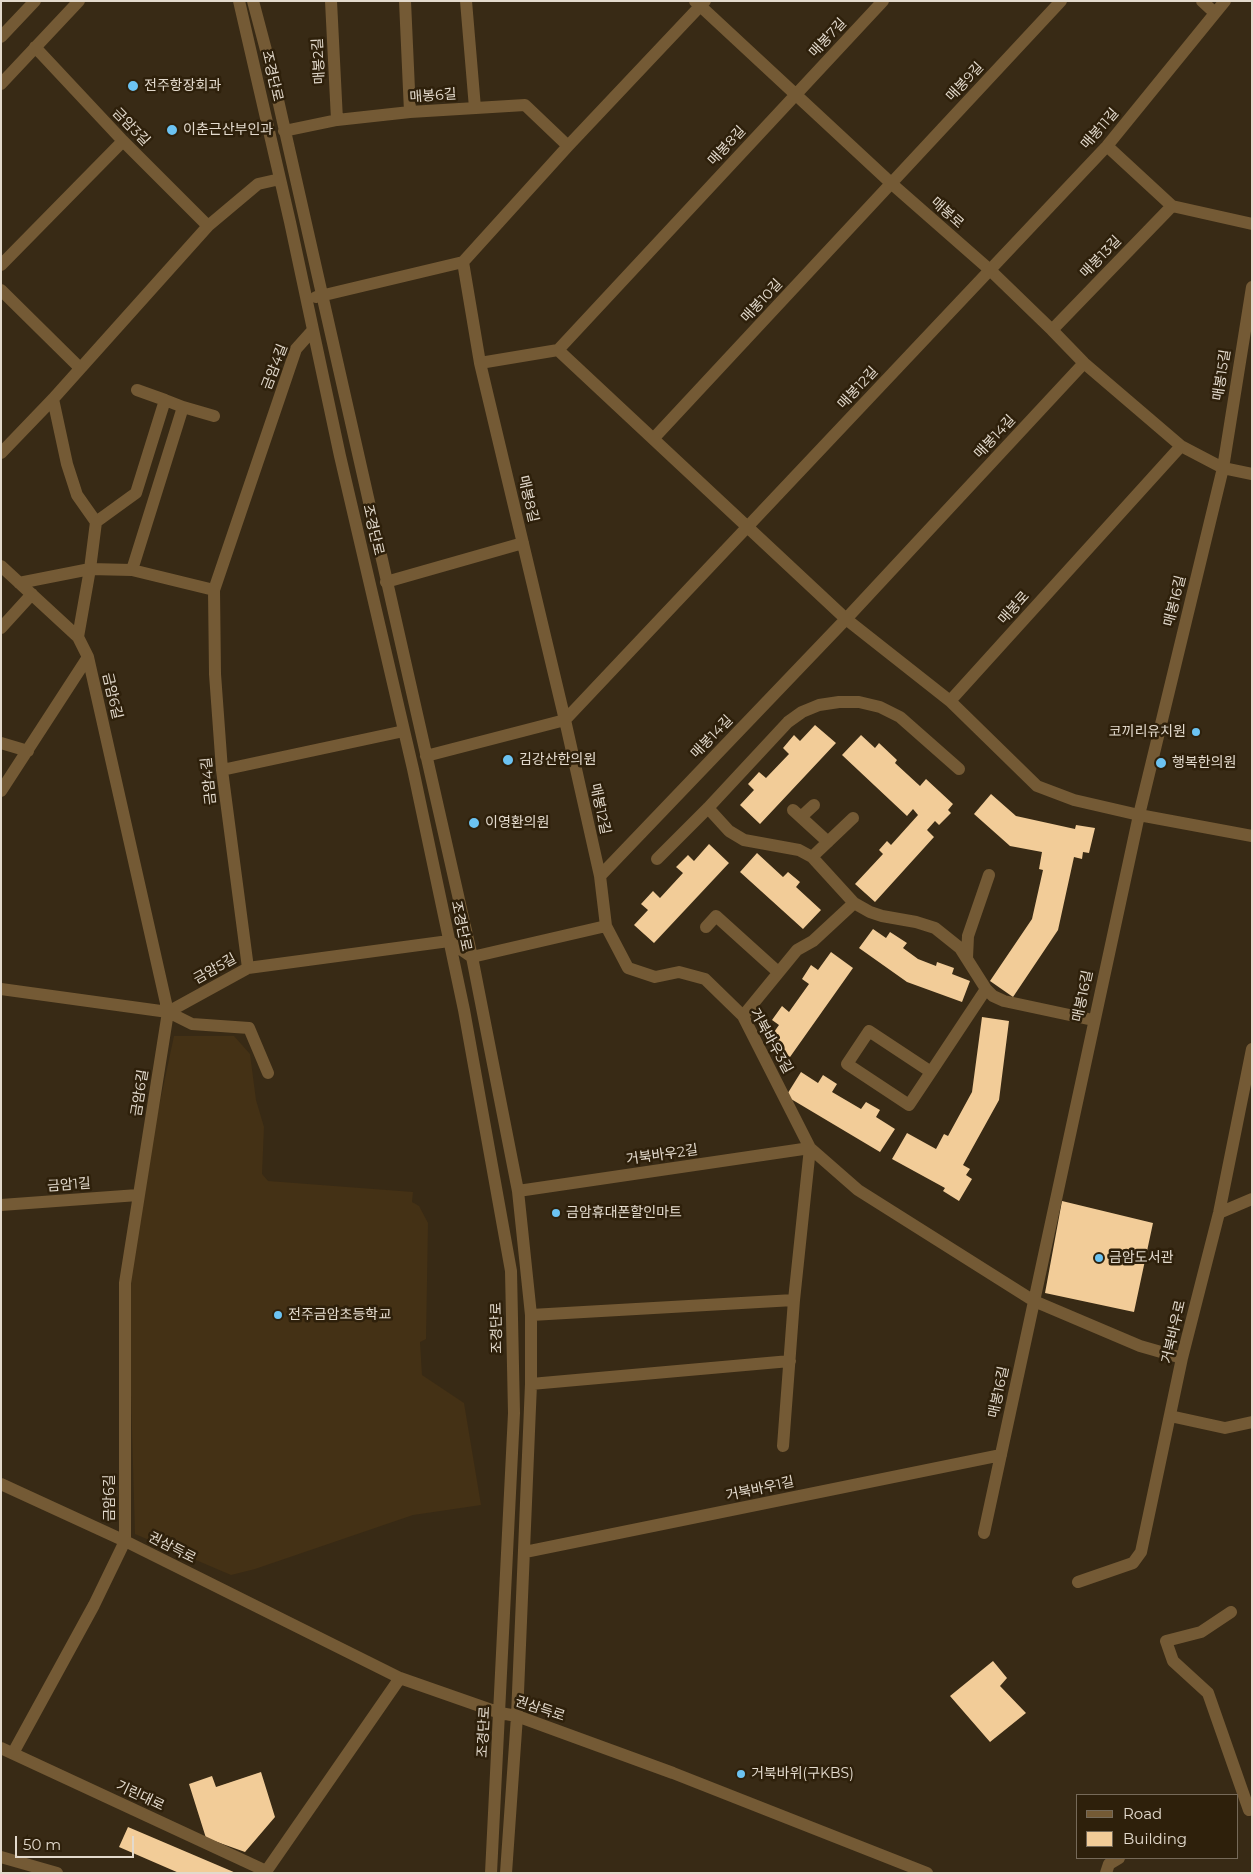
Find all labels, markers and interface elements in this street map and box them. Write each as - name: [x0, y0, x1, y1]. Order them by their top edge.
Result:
- street label: 매봉7길: [806, 15, 850, 61]
- street label: 매봉2길: [309, 37, 329, 85]
- street label: 조경단로: [258, 49, 286, 103]
- street label: 매봉9길: [943, 59, 987, 105]
- place label: 전주항장회과: [144, 78, 221, 94]
- marker: 전주항장회과: [126, 79, 140, 93]
- street label: 매봉6길: [409, 86, 457, 106]
- street label: 금암3길: [109, 104, 153, 150]
- street label: 매봉11길: [1078, 105, 1122, 153]
- place label: 이춘근산부인과: [183, 122, 273, 138]
- marker: 이춘근산부인과: [165, 123, 179, 137]
- street label: 매봉8길: [705, 123, 749, 169]
- street label: 매봉로: [927, 194, 967, 232]
- street label: 매봉13길: [1077, 233, 1125, 281]
- street label: 매봉10길: [738, 276, 786, 326]
- street label: 금암4길: [259, 342, 291, 392]
- street label: 매봉15길: [1210, 348, 1234, 402]
- street label: 매봉12길: [834, 363, 882, 413]
- street label: 매봉14길: [971, 412, 1019, 462]
- street label: 매봉8길: [514, 474, 542, 524]
- street label: 조경단로: [359, 503, 387, 557]
- street label: 매봉16길: [1161, 574, 1189, 628]
- street label: 매봉로: [995, 588, 1033, 628]
- street label: 금암6길: [99, 671, 125, 721]
- street label: 매봉14길: [688, 712, 736, 762]
- place label: 코끼리유치원: [1109, 724, 1186, 740]
- marker: 코끼리유치원: [1190, 726, 1202, 738]
- place label: 김강산한의원: [519, 752, 596, 768]
- marker: 김강산한의원: [501, 753, 515, 767]
- place label: 행복한의원: [1172, 755, 1236, 771]
- street label: 금암4길: [198, 756, 220, 806]
- marker: 행복한의원: [1154, 756, 1168, 770]
- street label: 매봉12길: [586, 782, 614, 836]
- place label: 이영환의원: [485, 815, 549, 831]
- marker: 이영환의원: [467, 816, 481, 830]
- street label: 조경단로: [447, 899, 475, 953]
- street label: 금암5길: [191, 950, 239, 988]
- street label: 매봉16길: [1069, 969, 1097, 1023]
- street label: 거북바우3길: [746, 1005, 796, 1077]
- street label: 금암6길: [128, 1068, 152, 1118]
- street label: 거북바우2길: [625, 1142, 699, 1168]
- street label: 금암1길: [47, 1175, 91, 1195]
- place label: 금암휴대폰할인마트: [566, 1205, 682, 1221]
- marker: 금암휴대폰할인마트: [550, 1207, 562, 1219]
- place label: 금암도서관: [1109, 1250, 1173, 1266]
- marker: 금암도서관: [1093, 1252, 1105, 1264]
- street label: 거북바우로: [1159, 1299, 1189, 1365]
- street label: 조경단로: [488, 1302, 506, 1354]
- place label: 전주금암초등학교: [288, 1307, 391, 1323]
- marker: 전주금암초등학교: [272, 1309, 284, 1321]
- street label: 매봉16길: [985, 1365, 1013, 1419]
- street label: 금암6길: [102, 1474, 118, 1522]
- street label: 거북바우1길: [724, 1474, 796, 1504]
- street label: 권삼득로: [145, 1529, 199, 1567]
- street label: 권삼득로: [513, 1693, 567, 1725]
- street label: 조경단로: [474, 1706, 494, 1758]
- place label: 거북바위(구KBS): [751, 1766, 854, 1782]
- marker: 거북바위(구KBS): [735, 1768, 747, 1780]
- street label: 기린대로: [113, 1778, 167, 1814]
- legend: [1076, 1794, 1238, 1859]
- text: Road: [1123, 1804, 1162, 1823]
- scale bar: [18, 1826, 136, 1858]
- text: Building: [1123, 1829, 1187, 1848]
- text: 50 m: [23, 1835, 61, 1854]

